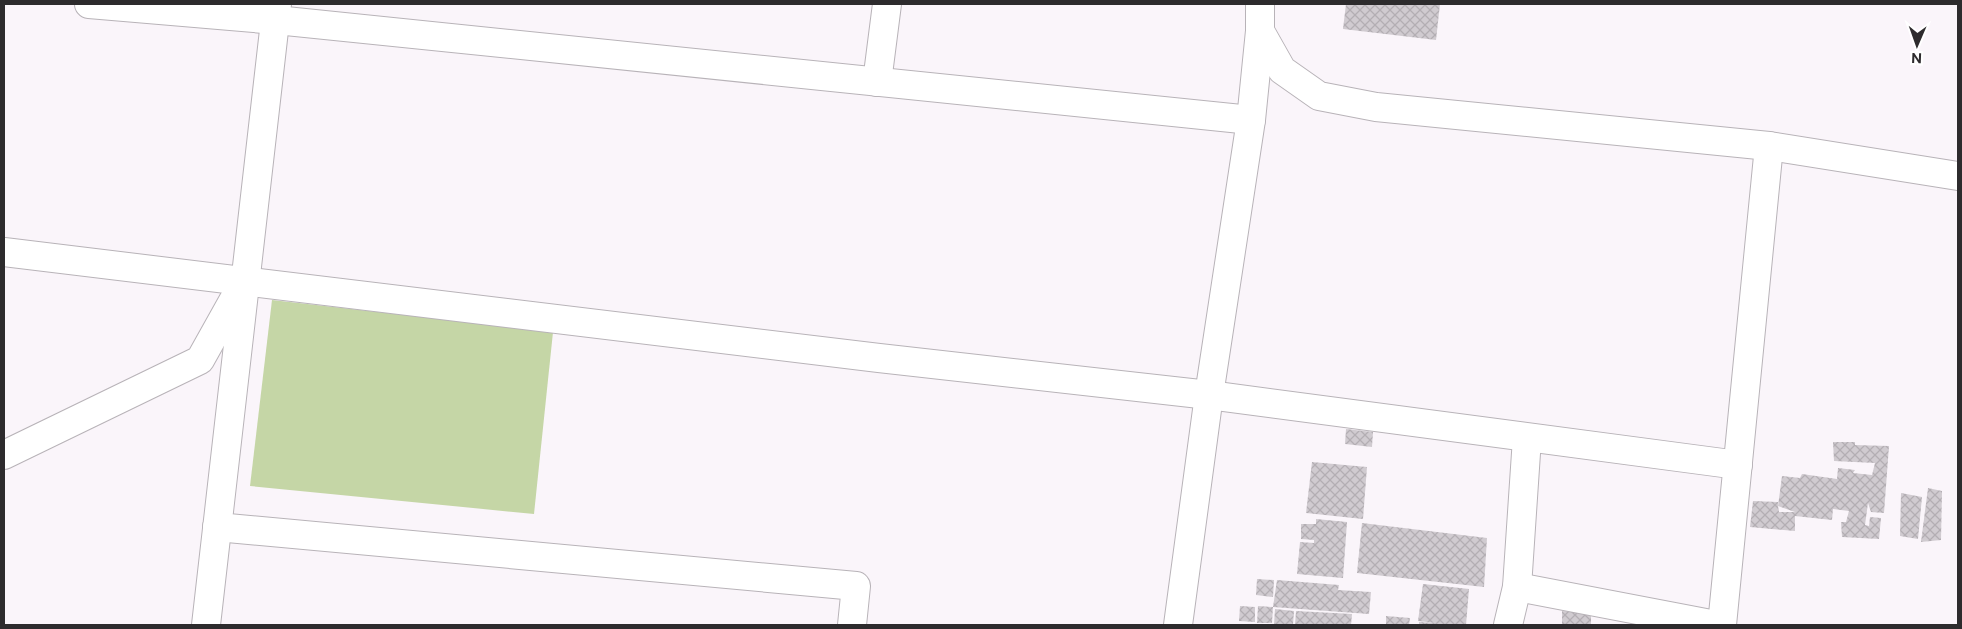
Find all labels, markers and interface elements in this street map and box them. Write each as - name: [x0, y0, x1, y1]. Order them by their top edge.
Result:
- north arrow: [1892, 20, 1942, 70]
- text: N: [1911, 50, 1922, 66]

